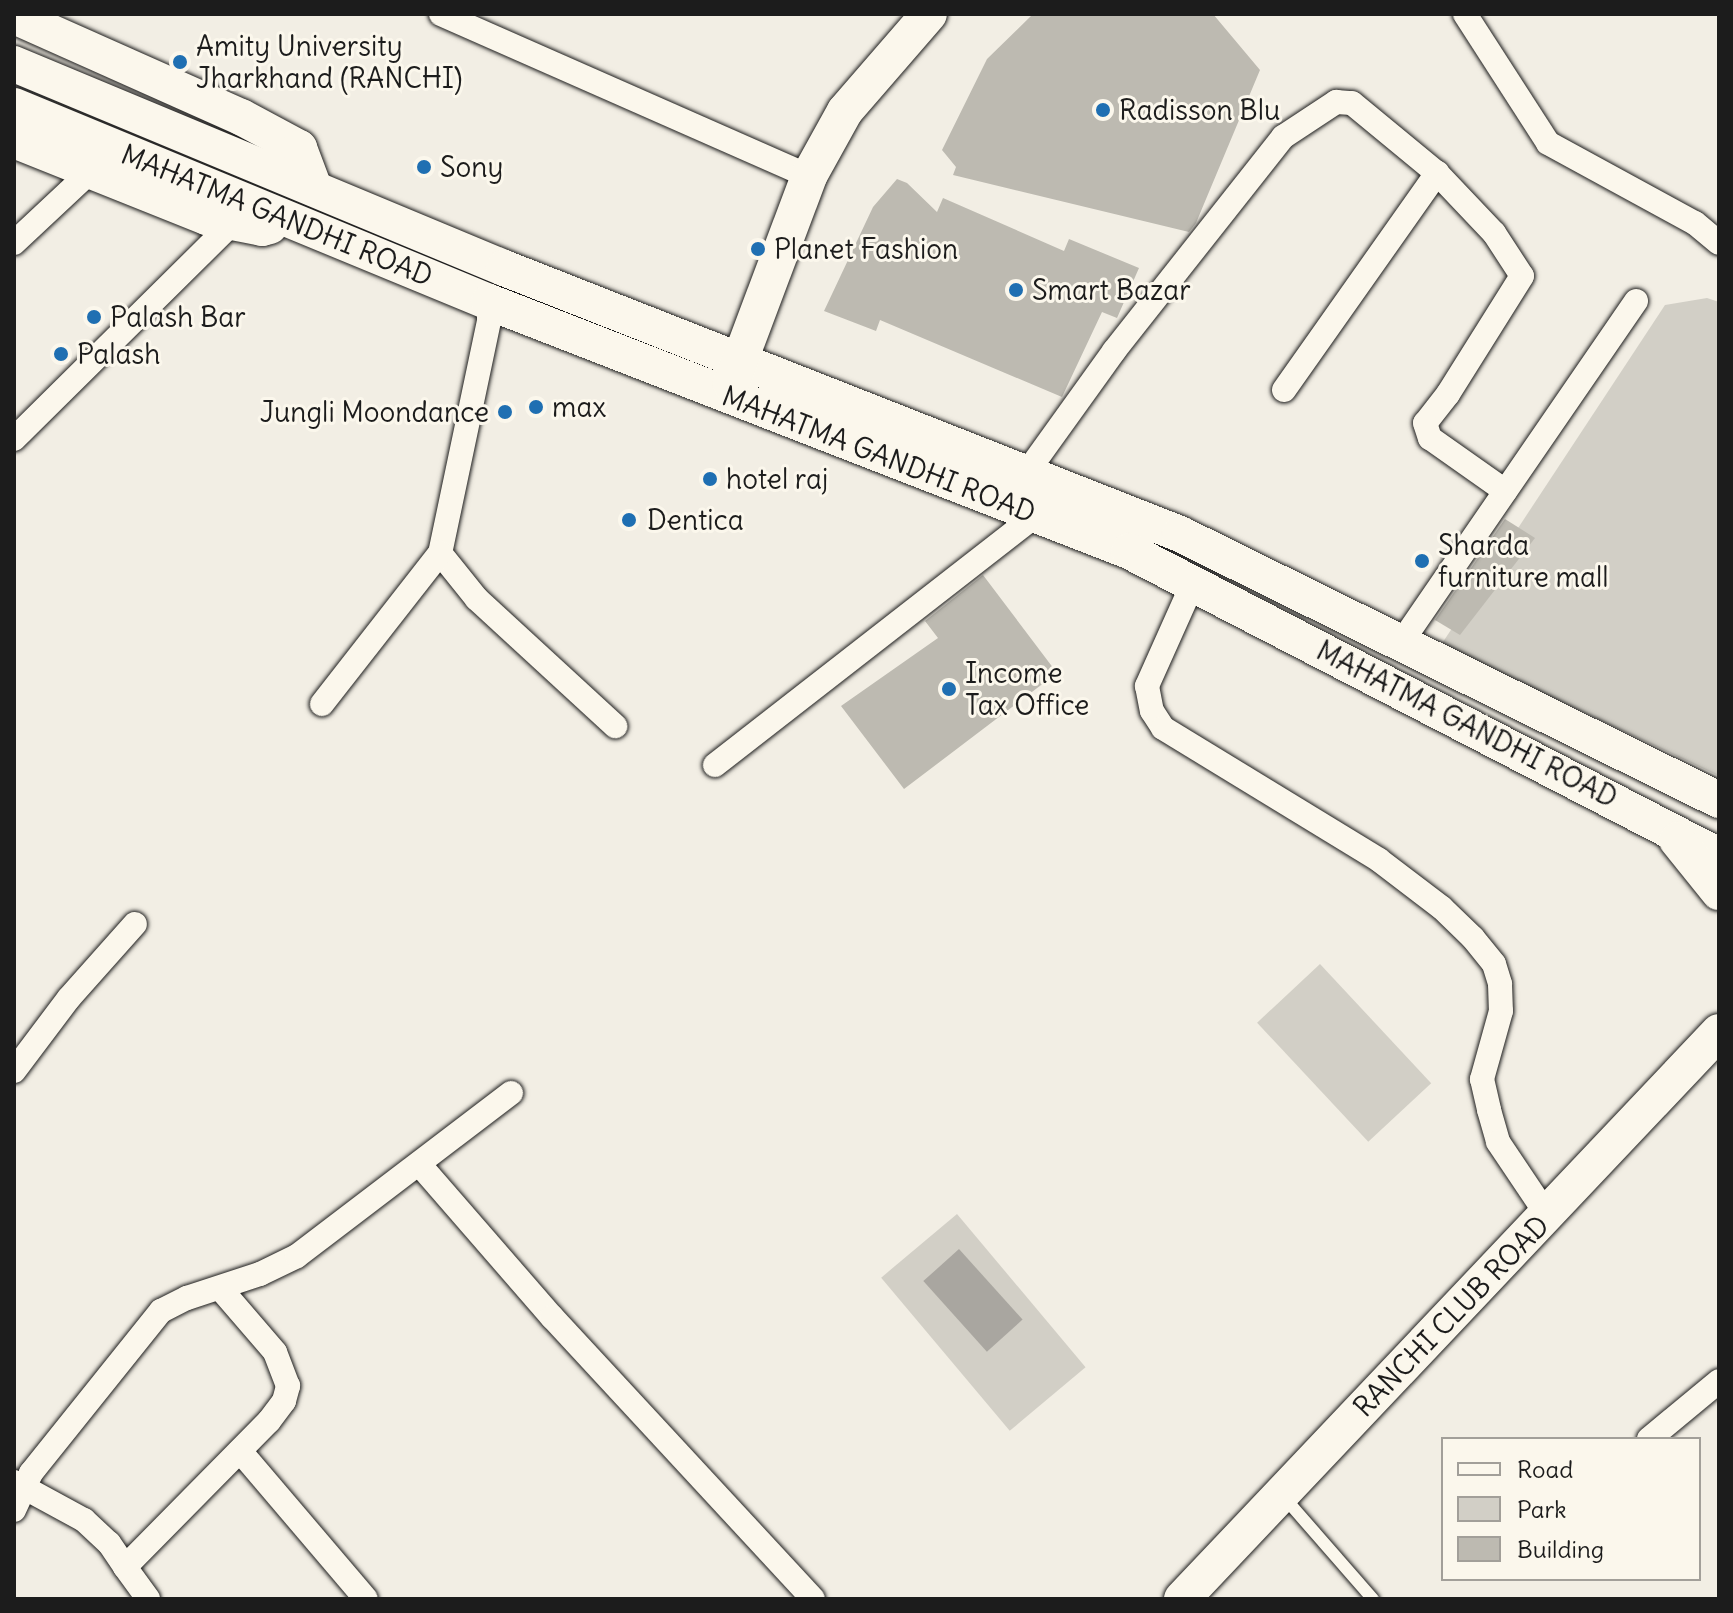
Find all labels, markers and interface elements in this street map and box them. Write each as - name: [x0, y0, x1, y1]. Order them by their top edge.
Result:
- place label: Amity University Jharkhand (RANCHI): [196, 29, 463, 95]
- marker: Amity University Jharkhand (RANCHI): [171, 53, 189, 71]
- place label: Radisson Blu: [1119, 93, 1280, 127]
- marker: Radisson Blu: [1094, 101, 1112, 119]
- street label: MAHATMA GANDHI ROAD: [116, 137, 438, 293]
- place label: Sony: [440, 150, 503, 184]
- marker: Sony: [415, 158, 433, 176]
- place label: Planet Fashion: [774, 232, 958, 266]
- marker: Planet Fashion: [749, 240, 767, 258]
- place label: Smart Bazar: [1032, 273, 1191, 307]
- marker: Smart Bazar: [1007, 281, 1025, 299]
- place label: Palash Bar: [110, 300, 246, 334]
- marker: Palash Bar: [85, 308, 103, 326]
- place label: Palash: [77, 337, 160, 371]
- marker: Palash: [52, 345, 70, 363]
- street label: MAHATMA GANDHI ROAD: [718, 379, 1040, 529]
- place label: max: [552, 390, 606, 424]
- place label: Jungli Moondance: [260, 395, 489, 429]
- marker: max: [527, 398, 545, 416]
- marker: Jungli Moondance: [496, 403, 514, 421]
- place label: hotel raj: [726, 462, 828, 496]
- marker: hotel raj: [701, 470, 719, 488]
- place label: Dentica: [647, 503, 744, 537]
- marker: Dentica: [618, 509, 640, 531]
- place label: Sharda furniture mall: [1438, 528, 1609, 594]
- marker: Sharda furniture mall: [1413, 552, 1431, 570]
- street label: MAHATMA GANDHI ROAD: [1311, 633, 1623, 815]
- place label: Income Tax Office: [965, 656, 1089, 722]
- marker: Income Tax Office: [940, 680, 958, 698]
- street label: RANCHI CLUB ROAD: [1346, 1208, 1556, 1424]
- legend: [1441, 1437, 1701, 1581]
- text: Road: [1517, 1454, 1573, 1484]
- text: Park: [1517, 1494, 1567, 1524]
- text: Building: [1517, 1534, 1604, 1564]

